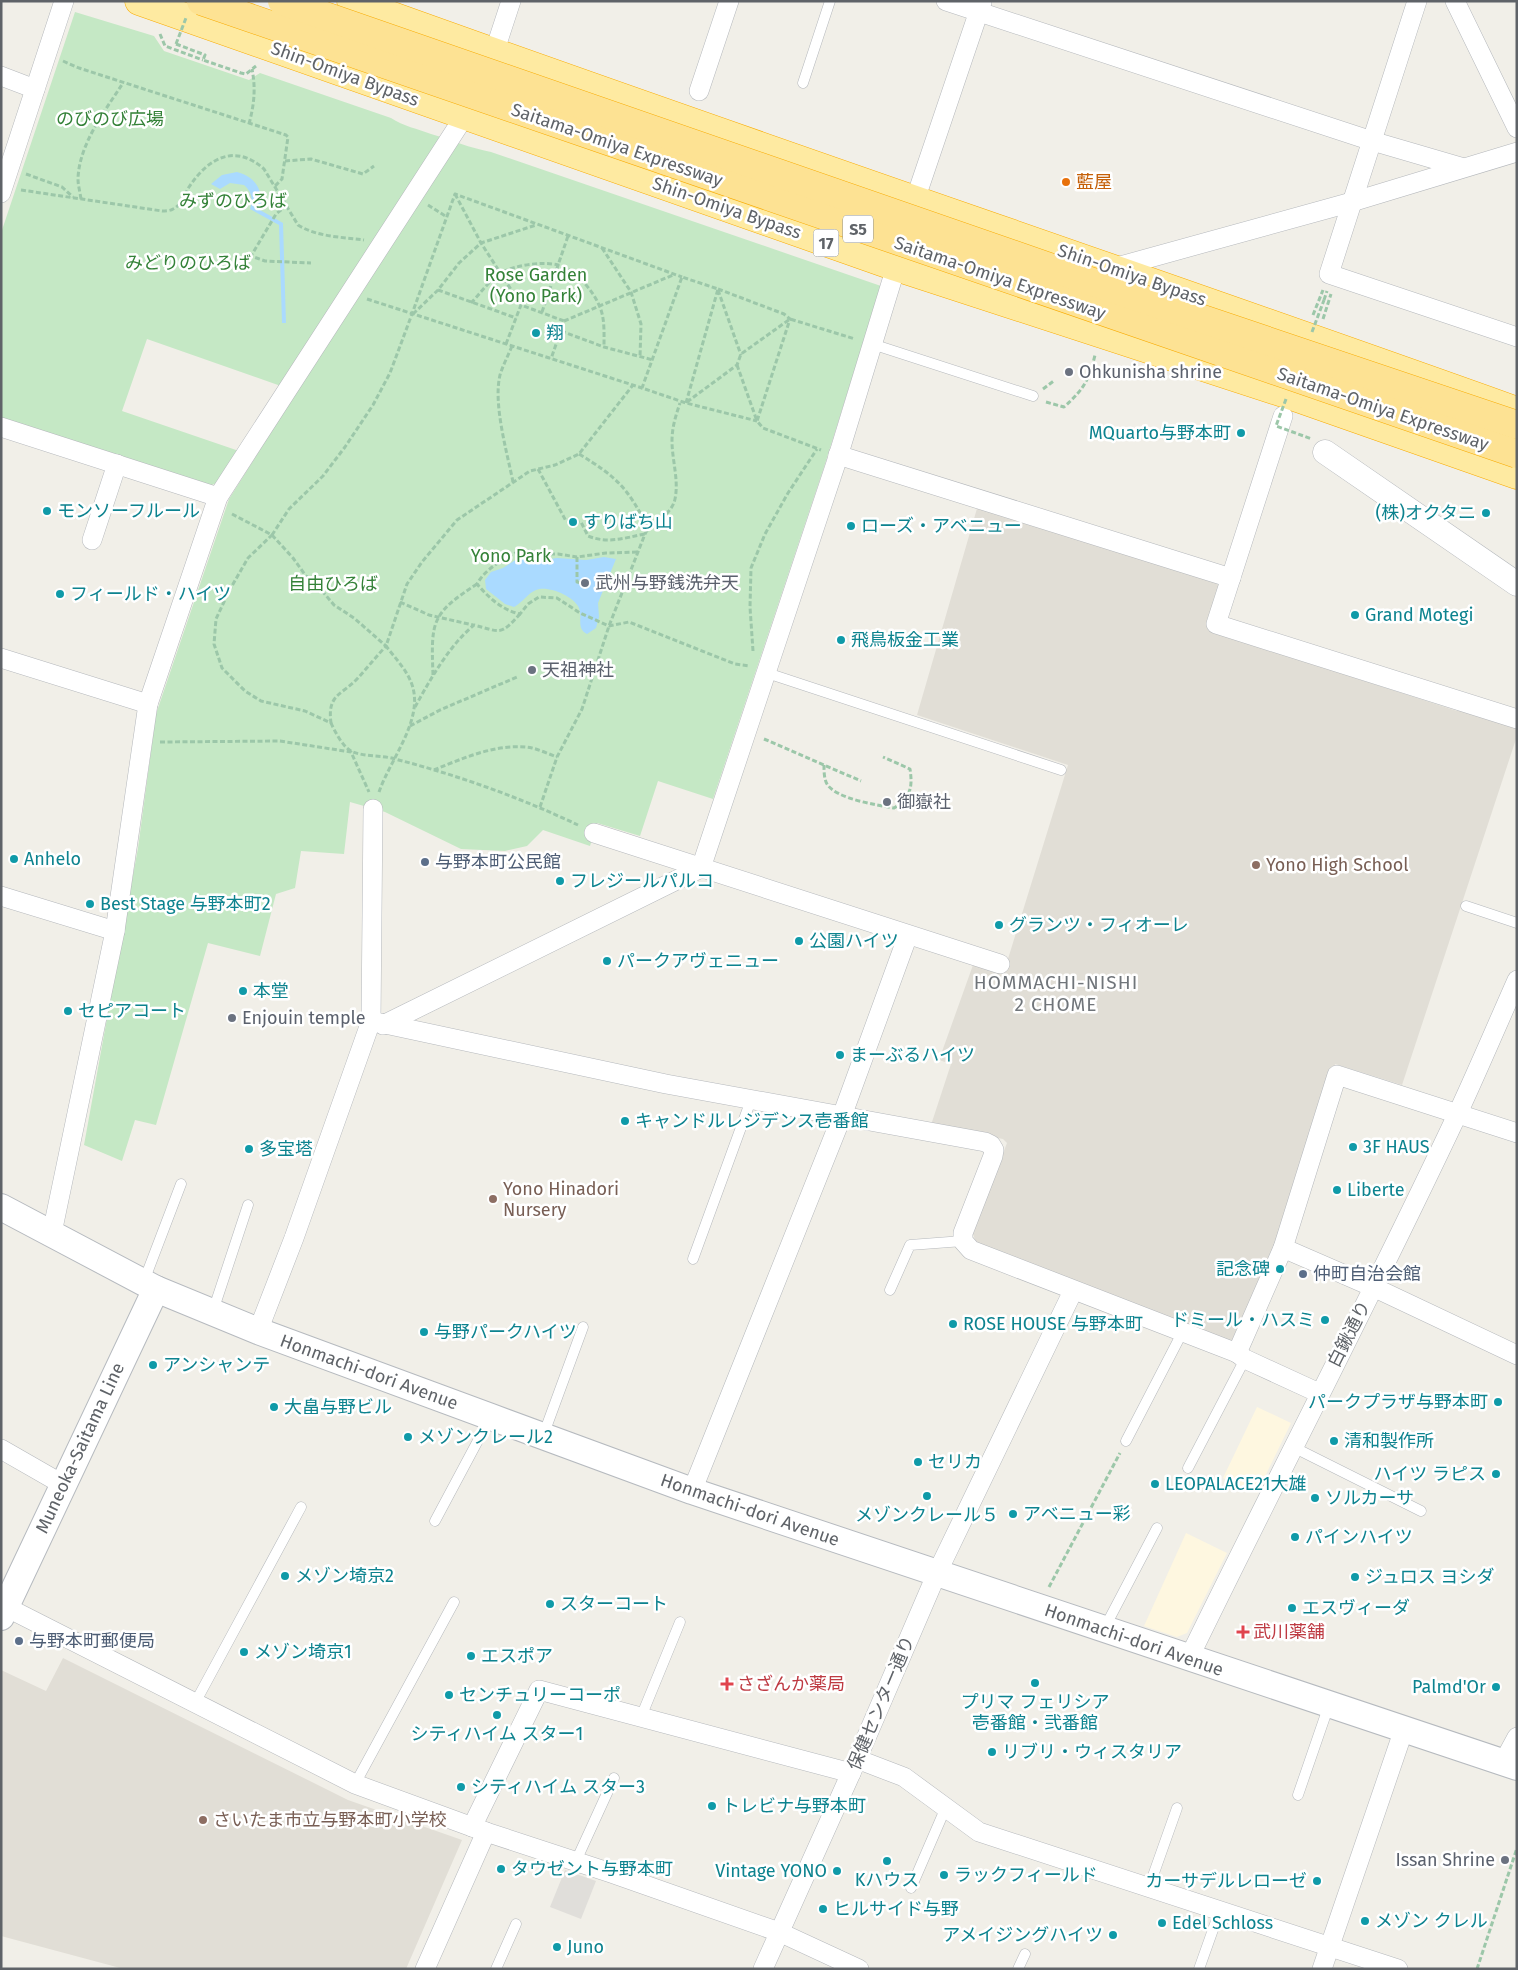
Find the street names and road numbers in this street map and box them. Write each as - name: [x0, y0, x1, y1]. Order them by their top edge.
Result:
- street label: Shin-Omiya Bypass: [268, 37, 422, 111]
- street label: Saitama-Omiya Expressway: [508, 98, 726, 192]
- street label: Shin-Omiya Bypass: [650, 172, 804, 244]
- road number: S5: [843, 215, 873, 242]
- road number: 17: [814, 230, 838, 256]
- street label: Saitama-Omiya Expressway: [891, 231, 1109, 325]
- street label: Shin-Omiya Bypass: [1055, 239, 1209, 311]
- street label: Saitama-Omiya Expressway: [1274, 362, 1492, 456]
- street label: 白鍬通り: [1323, 1297, 1375, 1371]
- street label: Honmachi-dori Avenue: [277, 1330, 461, 1414]
- street label: Muneoka-Saitama Line: [31, 1359, 129, 1537]
- street label: Honmachi-dori Avenue: [658, 1469, 842, 1551]
- street label: Honmachi-dori Avenue: [1042, 1599, 1226, 1681]
- street label: 保健センター通り: [843, 1632, 919, 1774]

